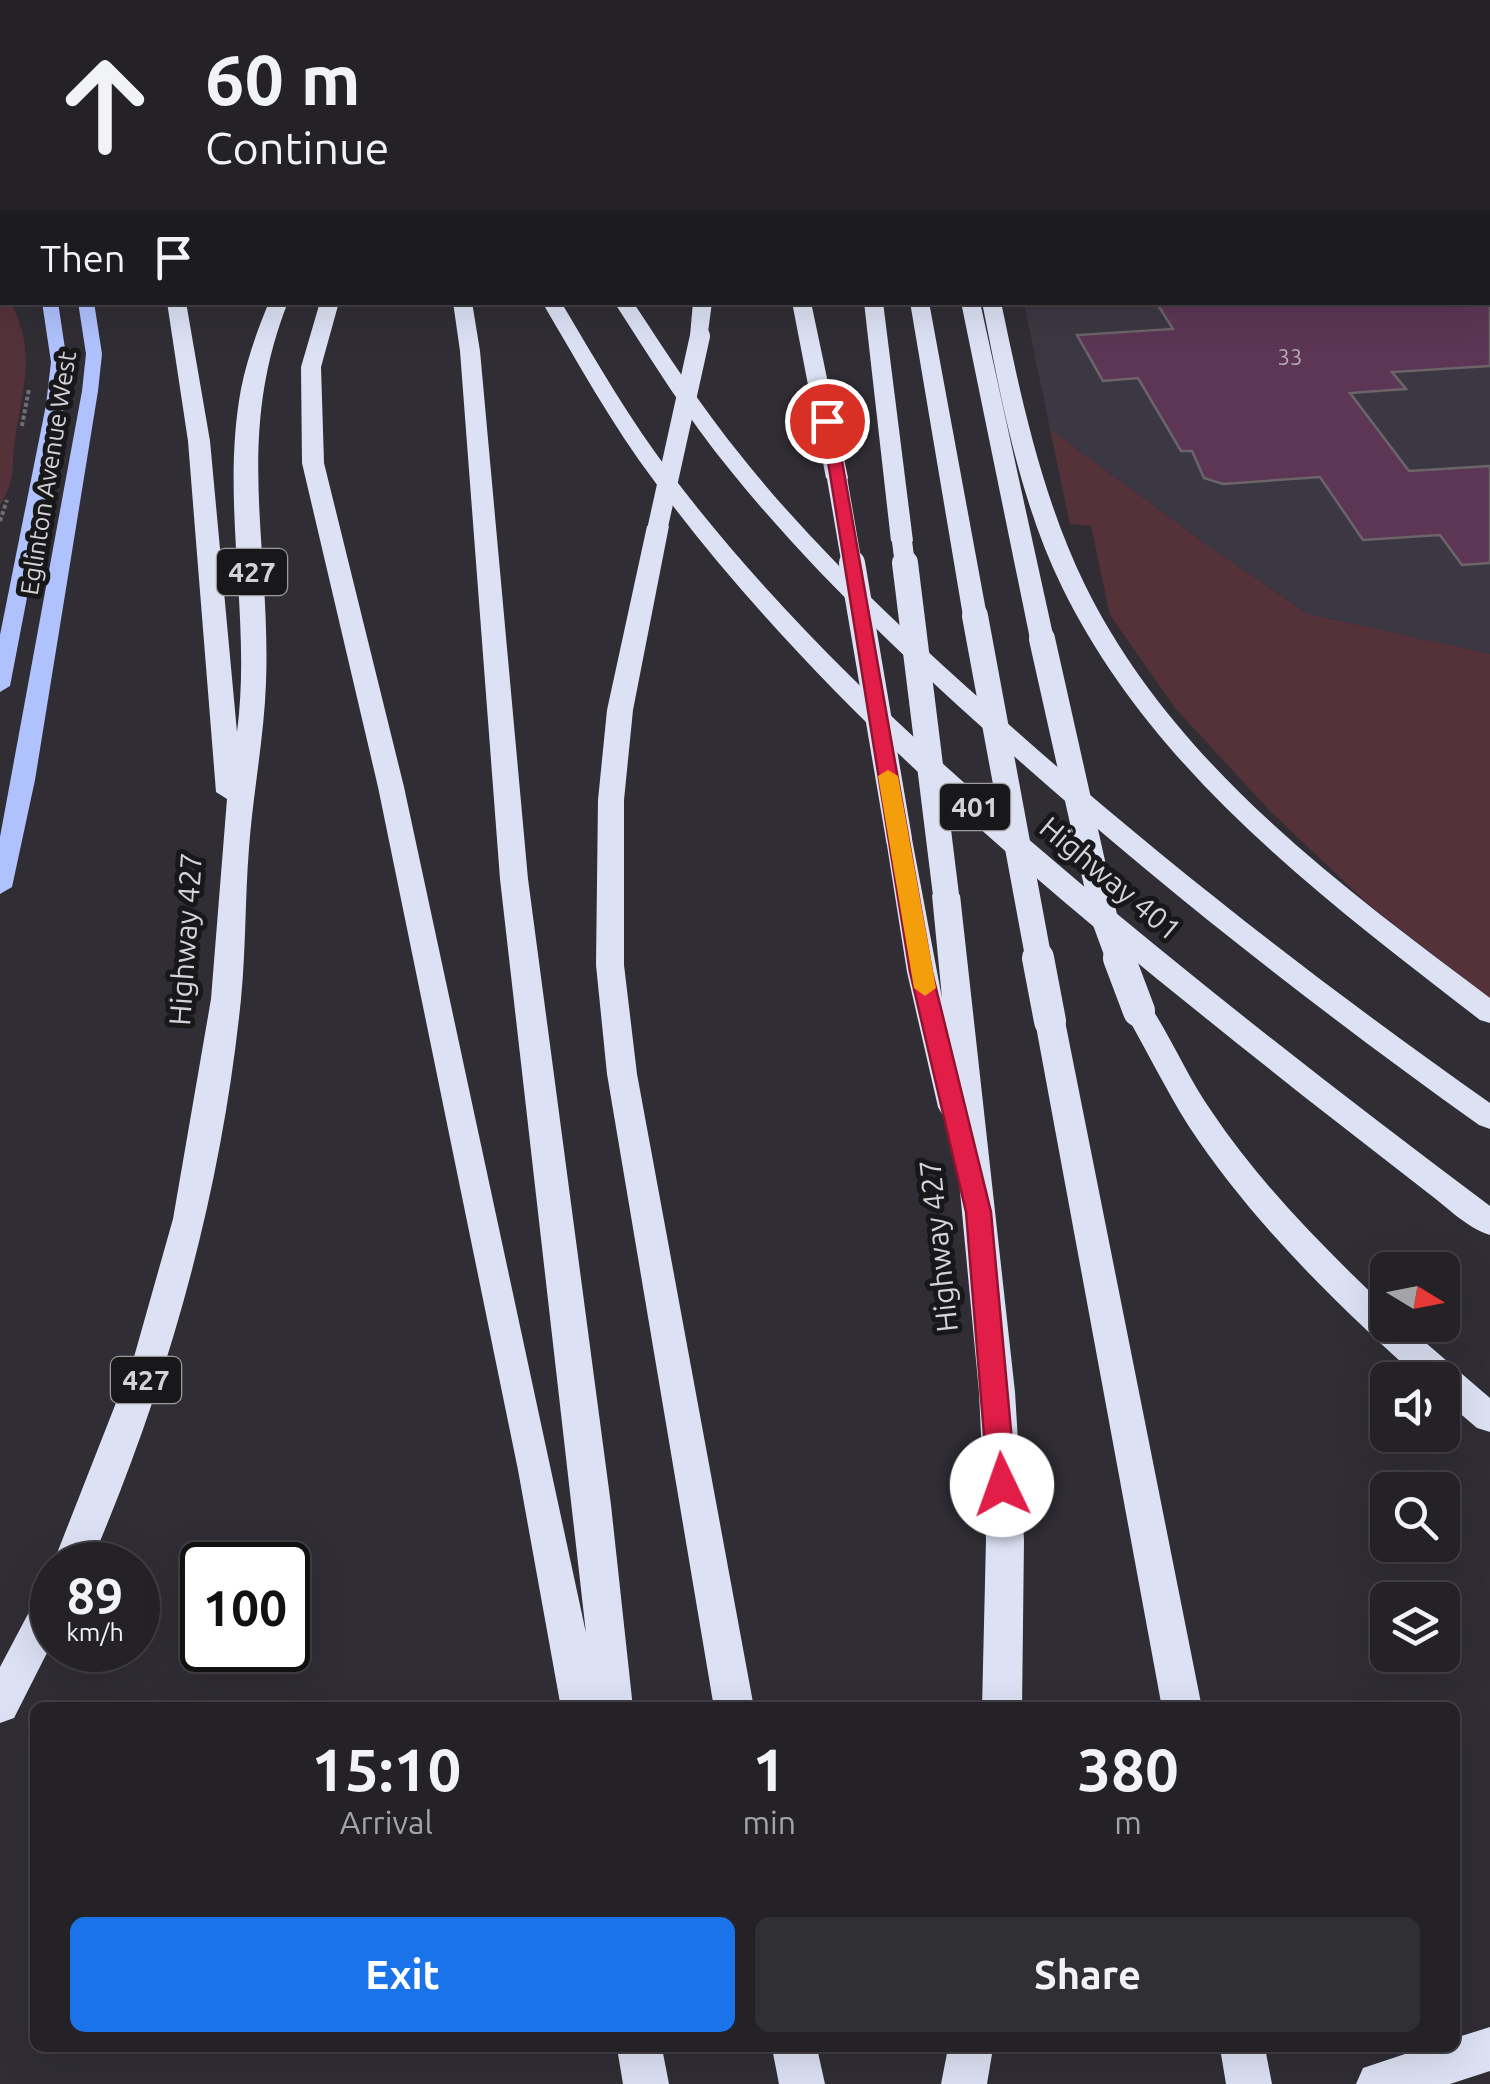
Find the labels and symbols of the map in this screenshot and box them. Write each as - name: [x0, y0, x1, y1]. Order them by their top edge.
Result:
- house number: 33: [1278, 344, 1302, 369]
- street label: Eglinton Avenue West: [15, 349, 81, 597]
- pin: [785, 379, 870, 464]
- road number: 427: [217, 549, 287, 595]
- road number: 401: [940, 784, 1010, 830]
- street label: Highway 401: [1033, 810, 1188, 947]
- street label: Highway 427: [162, 851, 208, 1027]
- street label: Highway 427: [912, 1158, 964, 1334]
- north arrow: [1370, 1252, 1460, 1342]
- road number: 427: [111, 1357, 181, 1403]
- position arrow: [950, 1433, 1054, 1537]
- speed limit sign: 100: [180, 1542, 310, 1672]

